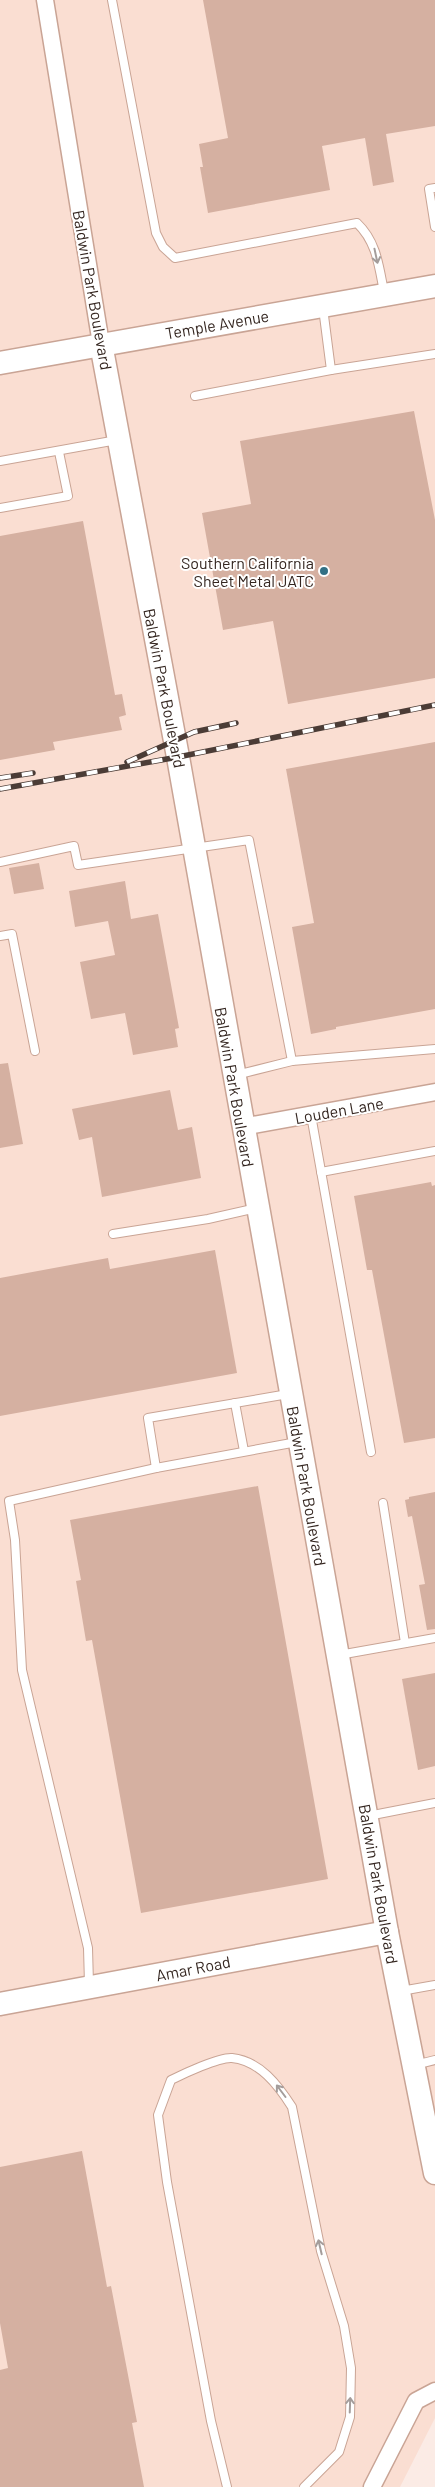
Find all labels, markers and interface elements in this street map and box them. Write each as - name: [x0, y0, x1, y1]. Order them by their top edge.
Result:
- street label: Baldwin Park Boulevard: [70, 209, 116, 371]
- one-way arrow: [372, 248, 382, 264]
- street label: Temple Avenue: [164, 306, 270, 342]
- place label: Southern California Sheet Metal JATC: [181, 553, 314, 590]
- marker: Southern California Sheet Metal JATC: [318, 565, 330, 577]
- street label: Baldwin Park Boulevard: [140, 607, 190, 769]
- street label: Baldwin Park Boulevard: [212, 1006, 258, 1168]
- street label: Louden Lane: [293, 1093, 385, 1127]
- street label: Baldwin Park Boulevard: [284, 1405, 330, 1567]
- street label: Baldwin Park Boulevard: [356, 1803, 402, 1965]
- street label: Amar Road: [154, 1951, 232, 1985]
- one-way arrow: [276, 2084, 286, 2098]
- one-way arrow: [315, 2240, 324, 2256]
- one-way arrow: [345, 2398, 355, 2414]

